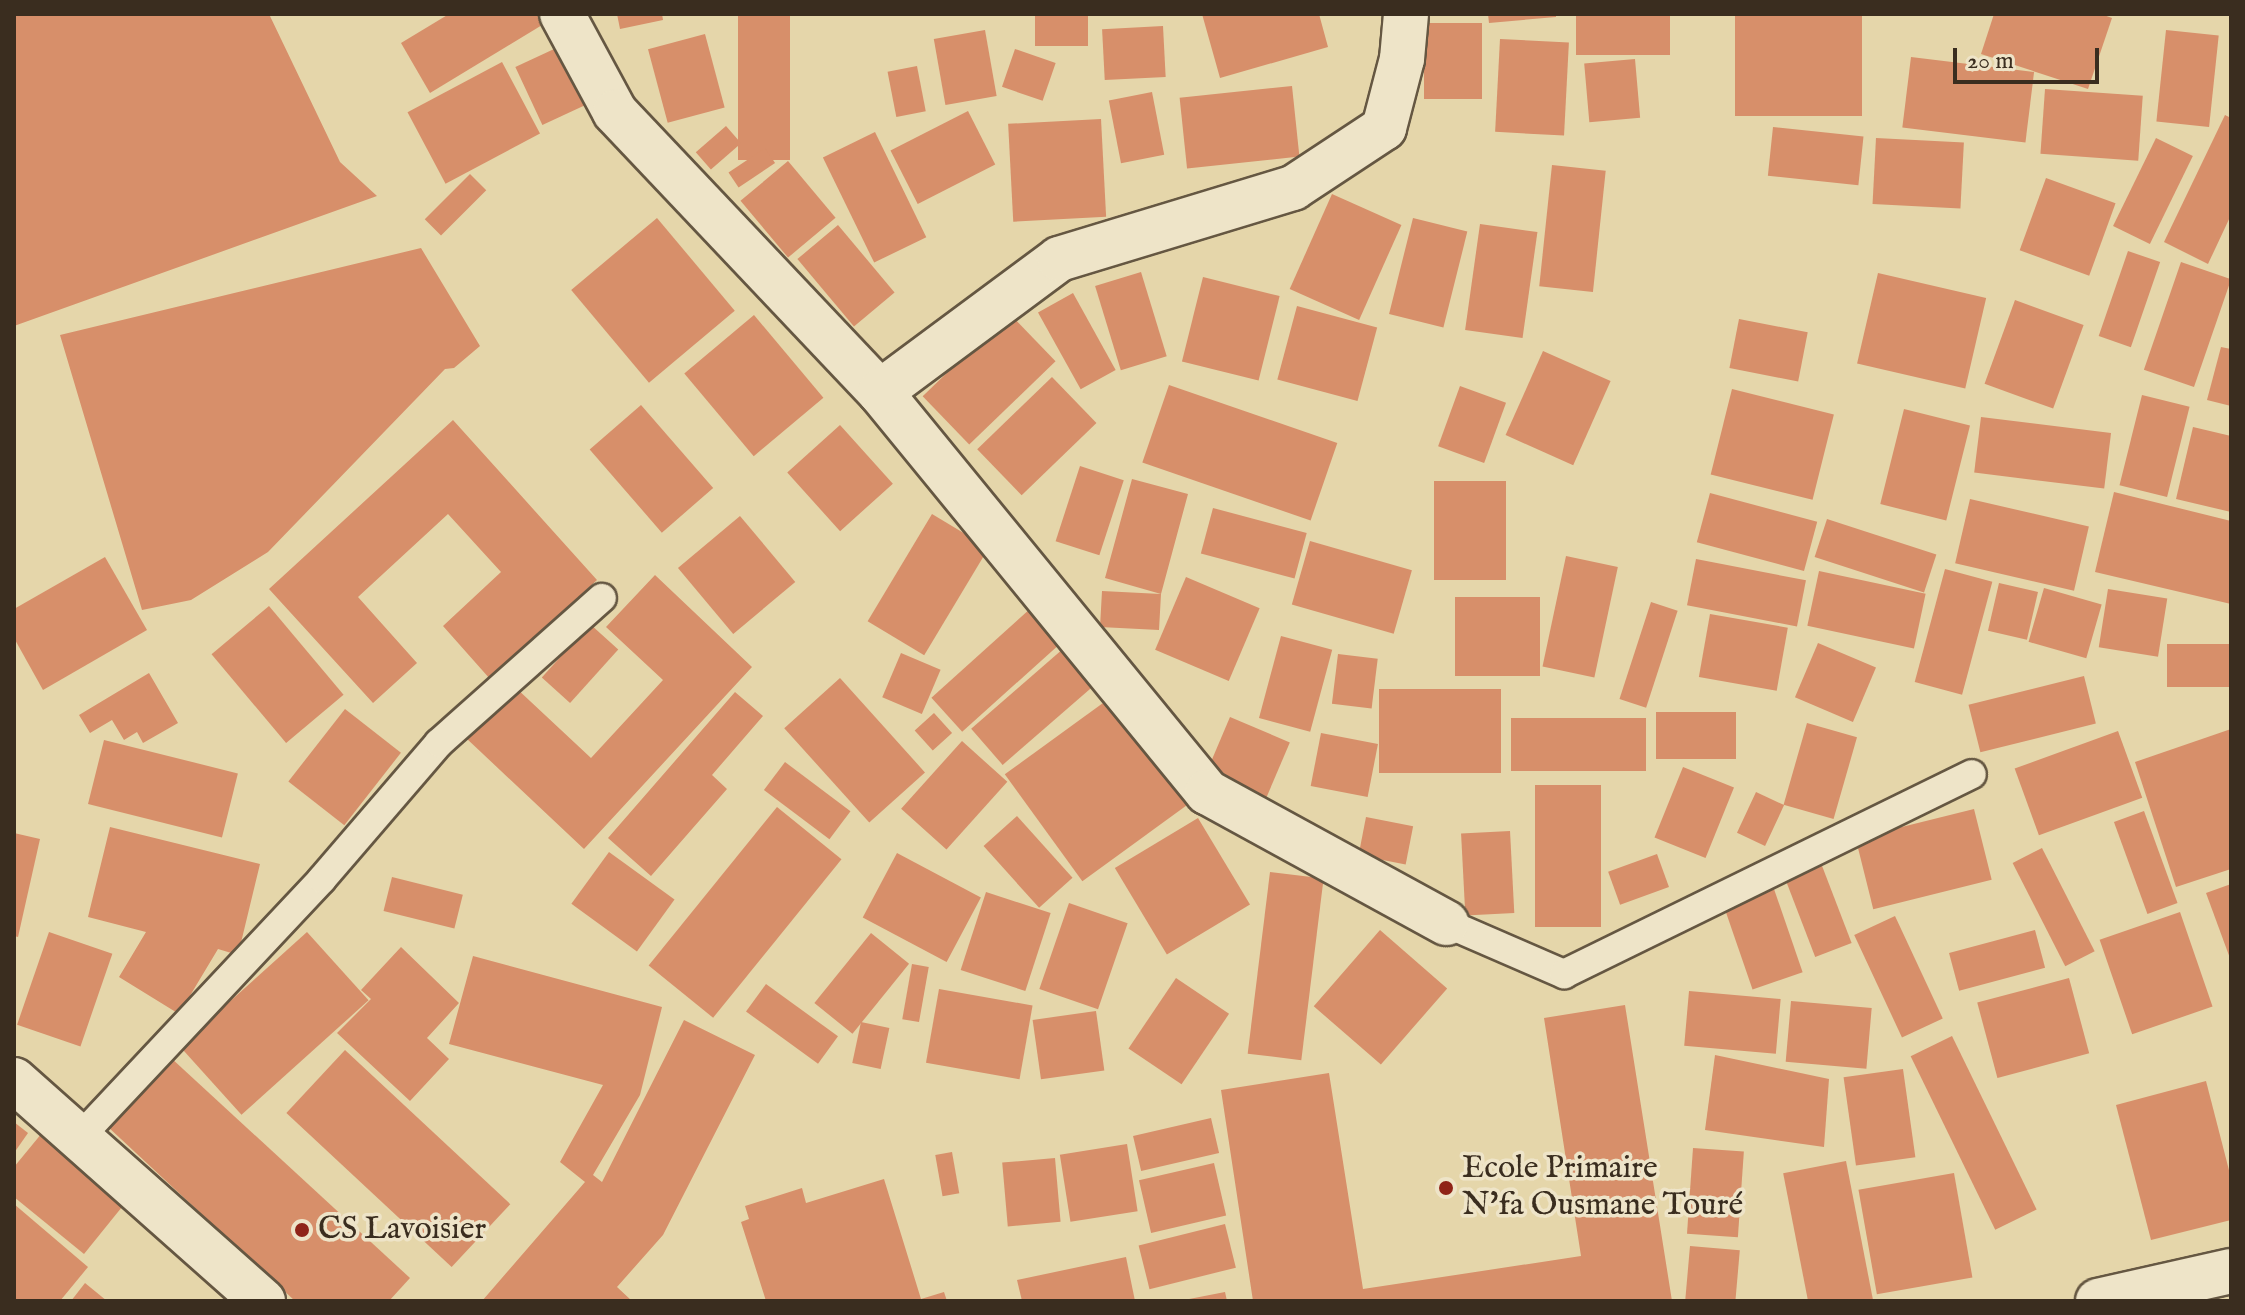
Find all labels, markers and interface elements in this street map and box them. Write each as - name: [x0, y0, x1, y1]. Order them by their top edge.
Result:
- scale bar: [1957, 32, 2103, 82]
- text: 20 m: [1967, 46, 2014, 77]
- place label: Ecole Primaire N'fa Ousmane Touré: [1462, 1151, 1743, 1226]
- marker: Ecole Primaire N'fa Ousmane Touré: [1437, 1179, 1455, 1197]
- place label: CS Lavoisier: [318, 1211, 486, 1249]
- marker: CS Lavoisier: [293, 1221, 311, 1239]

